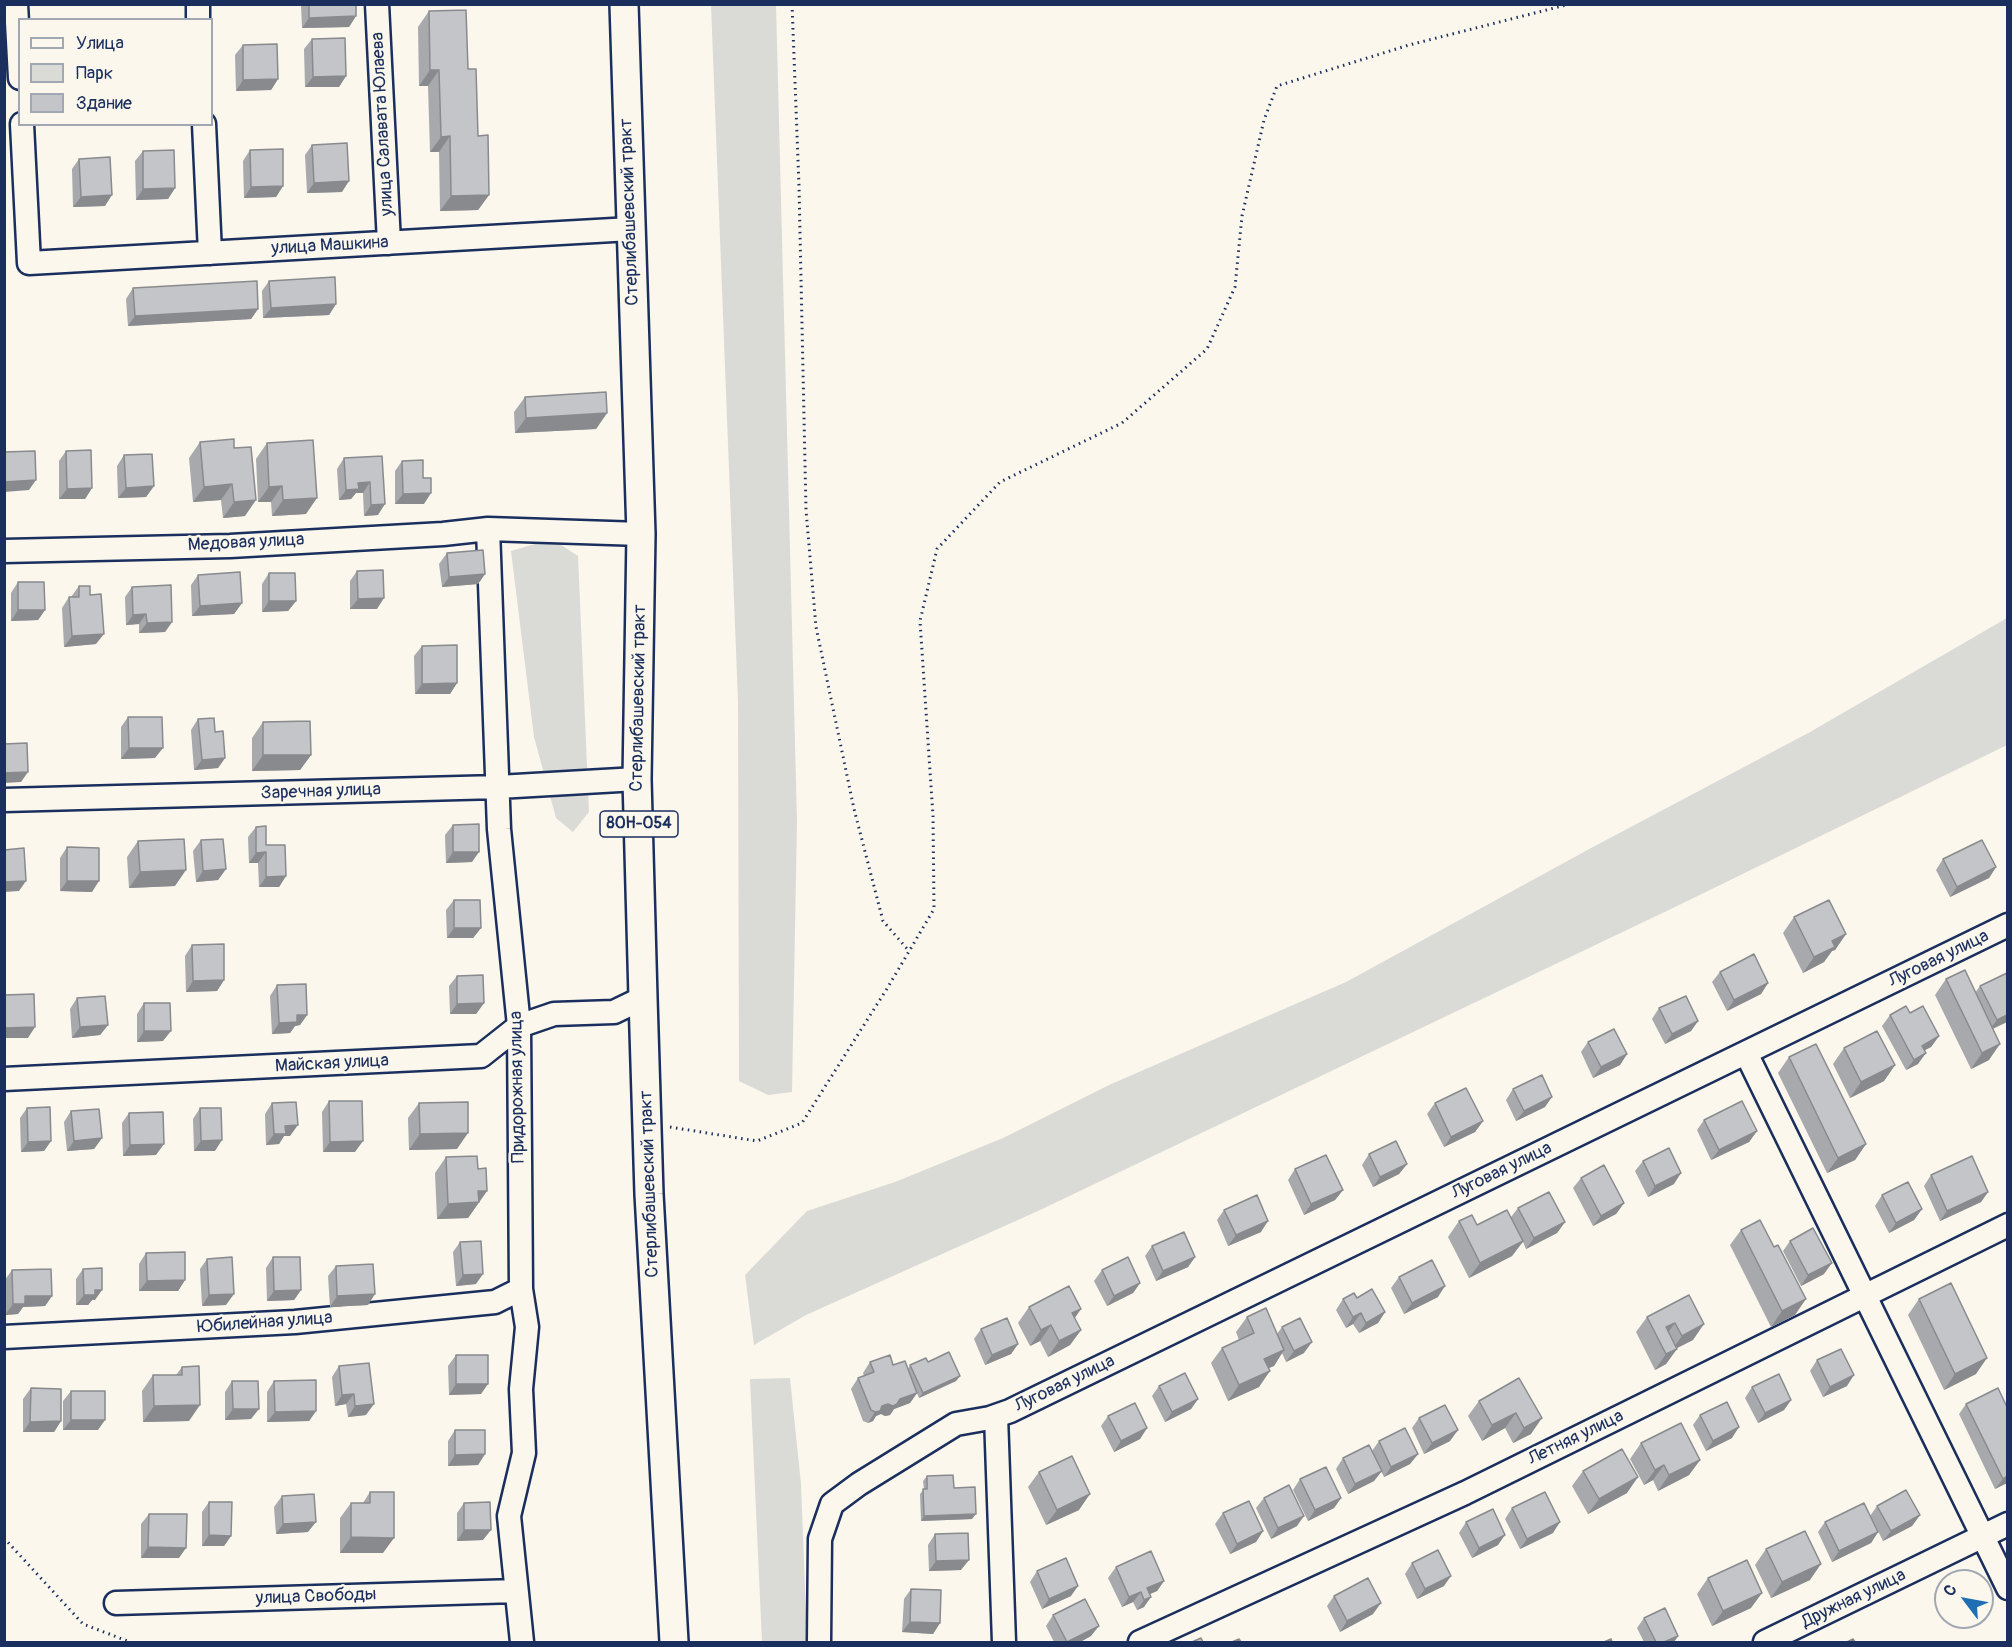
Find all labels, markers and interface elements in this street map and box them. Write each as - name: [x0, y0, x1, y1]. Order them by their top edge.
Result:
- legend: [18, 18, 213, 126]
- text: Улица: [76, 32, 124, 55]
- street label: улица Салавата Юлаева: [367, 32, 399, 216]
- text: Парк: [76, 62, 113, 85]
- text: Здание: [76, 92, 132, 115]
- street label: Стерлибашевский тракт: [616, 118, 644, 306]
- street label: улица Машкина: [271, 232, 389, 260]
- street label: Медовая улица: [187, 529, 305, 557]
- street label: Стерлибашевский тракт: [627, 604, 651, 792]
- street label: Заречная улица: [261, 779, 381, 805]
- road number: 80Н-054: [600, 811, 678, 837]
- street label: Луговая улица: [1885, 925, 1993, 993]
- street label: Придорожная улица: [506, 1011, 530, 1163]
- street label: Майская улица: [275, 1050, 389, 1078]
- street label: Стерлибашевский тракт: [636, 1090, 664, 1278]
- street label: Луговая улица: [1448, 1137, 1556, 1205]
- street label: Юбилейная улица: [197, 1308, 333, 1338]
- street label: Луговая улица: [1011, 1350, 1119, 1418]
- street label: Летняя улица: [1525, 1406, 1627, 1470]
- street label: Дружная улица: [1798, 1565, 1910, 1633]
- north arrow: [1934, 1569, 1994, 1629]
- text: С: [1939, 1581, 1962, 1600]
- street label: улица Свободы: [255, 1584, 377, 1610]

